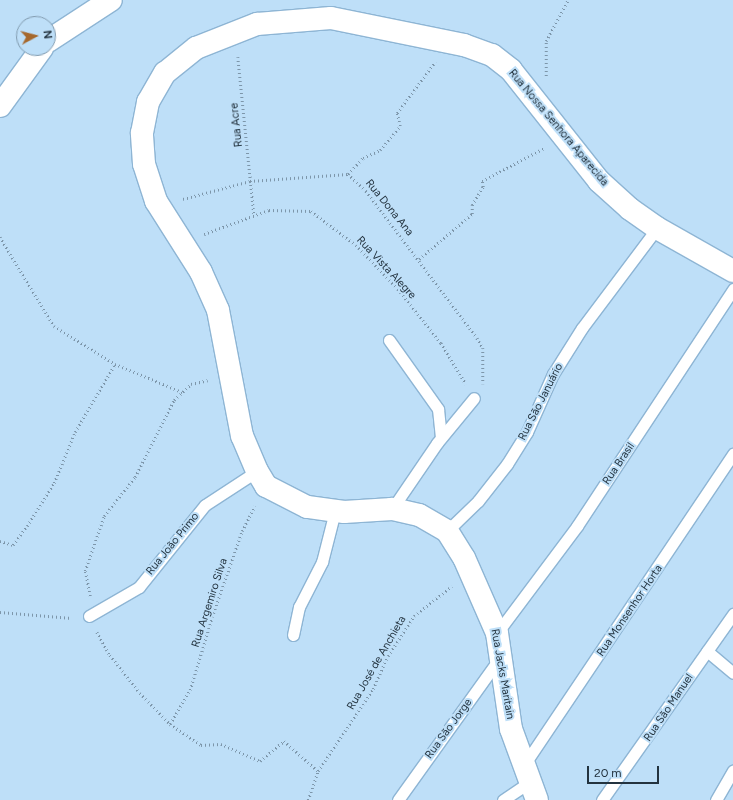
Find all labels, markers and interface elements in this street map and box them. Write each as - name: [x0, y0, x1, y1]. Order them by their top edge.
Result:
- north arrow: [16, 16, 56, 56]
- text: N: [40, 30, 54, 40]
- street label: Rua Nossa Senhora Aparecida: [505, 67, 611, 189]
- street label: Rua Acre: [228, 102, 246, 148]
- street label: Rua Dona Ana: [362, 177, 416, 239]
- street label: Rua Vista Alegre: [353, 234, 419, 302]
- street label: Rua São Januário: [516, 361, 566, 443]
- street label: Rua Brasil: [600, 441, 638, 487]
- street label: Rua João Primo: [144, 510, 202, 578]
- street label: Rua Argemiro Silva: [189, 557, 231, 649]
- street label: Rua Monsenhor Horta: [594, 563, 666, 659]
- street label: Rua José de Anchieta: [345, 614, 409, 712]
- street label: Rua Jacks Maritain: [488, 628, 516, 720]
- street label: Rua São Manuel: [642, 672, 696, 744]
- street label: Rua São Jorge: [423, 696, 475, 762]
- scale bar: [589, 758, 661, 784]
- text: 20 m: [594, 766, 622, 780]

